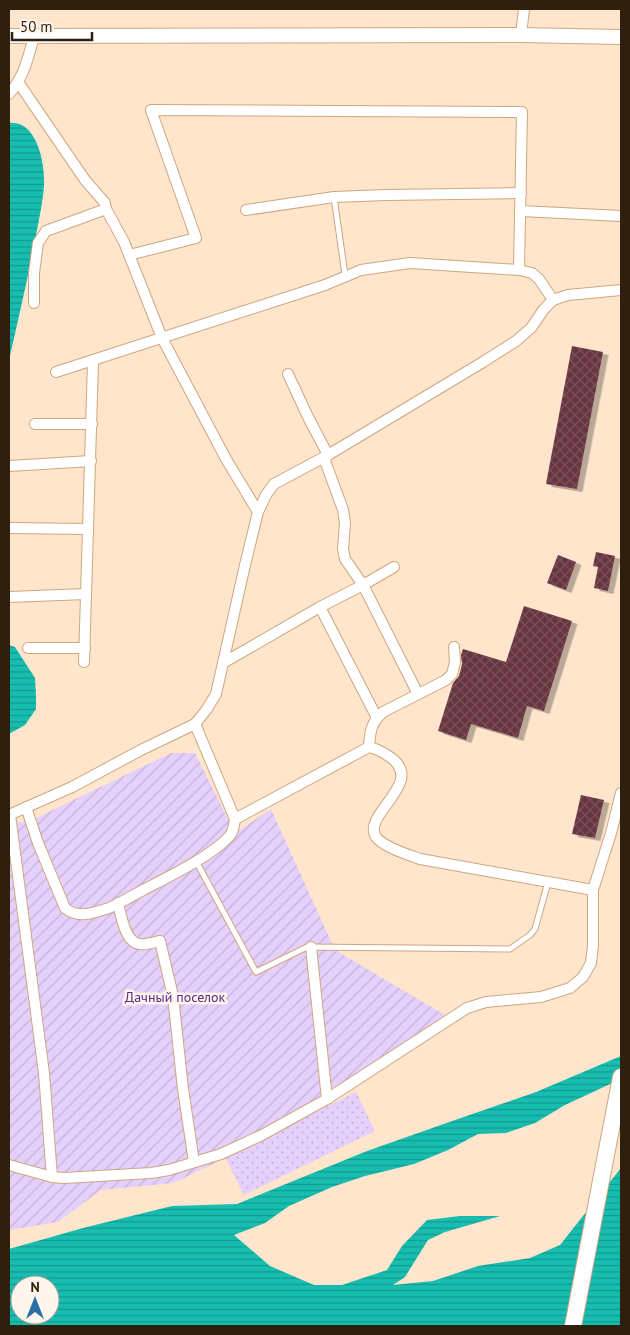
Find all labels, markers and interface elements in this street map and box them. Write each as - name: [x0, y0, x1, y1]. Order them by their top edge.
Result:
- scale bar: [12, 10, 92, 42]
- text: 50 m: [20, 17, 53, 36]
- park label: Дачный поселок: [125, 988, 225, 1006]
- north arrow: [10, 1275, 60, 1325]
- text: N: [30, 1278, 40, 1296]

